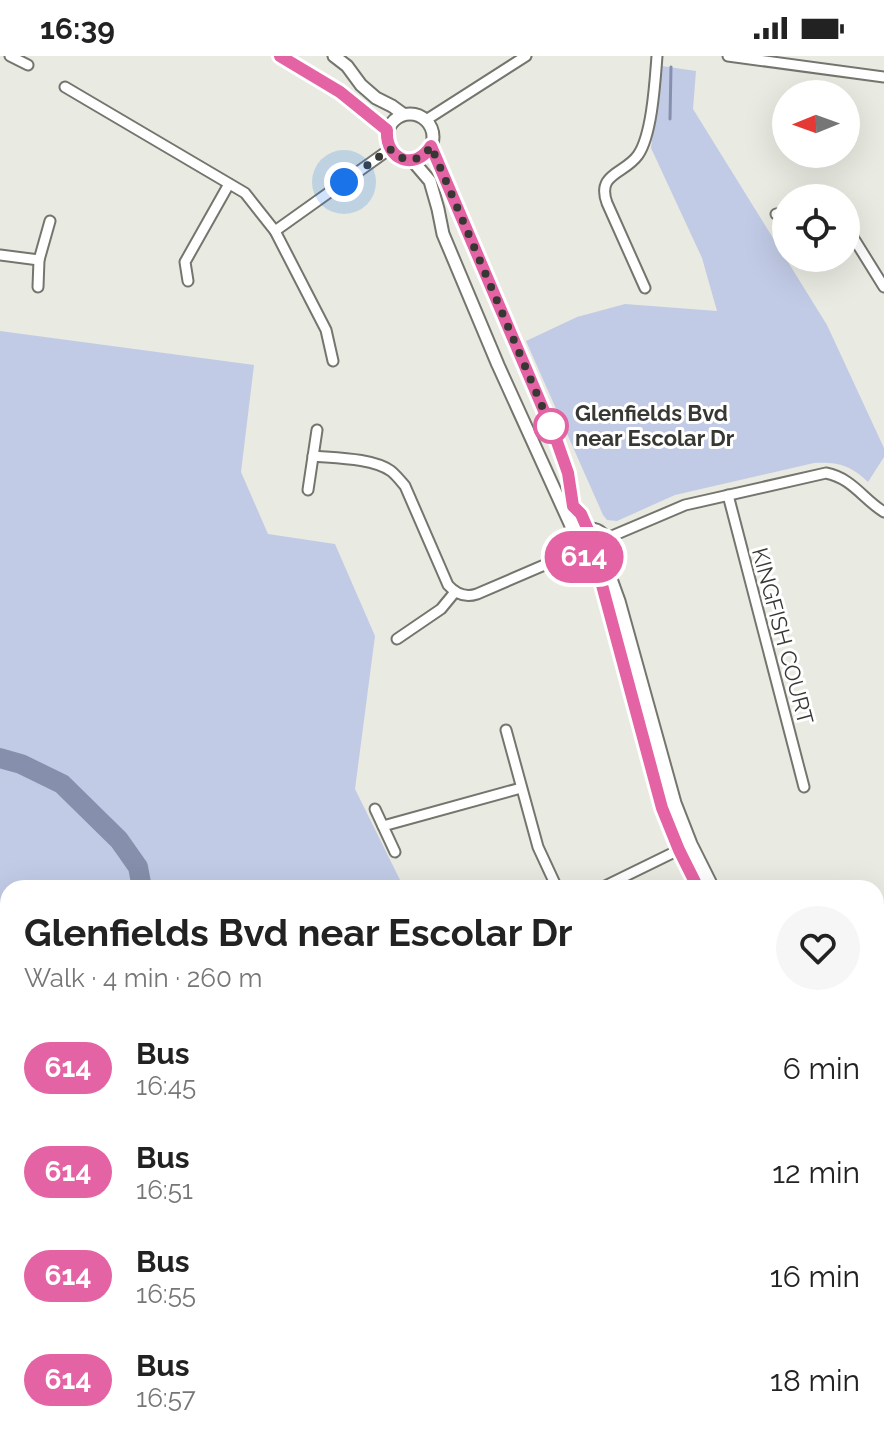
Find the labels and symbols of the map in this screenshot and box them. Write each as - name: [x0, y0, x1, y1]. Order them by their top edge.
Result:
- north arrow: [772, 80, 860, 168]
- your location: [324, 162, 364, 202]
- place label: Glenfields Bvd near Escolar Dr: [575, 400, 735, 451]
- marker: Glenfields Bvd near Escolar Dr: [534, 409, 568, 443]
- line badge: 614: [538, 531, 630, 583]
- street label: KINGFISH COURT: [747, 545, 819, 728]

